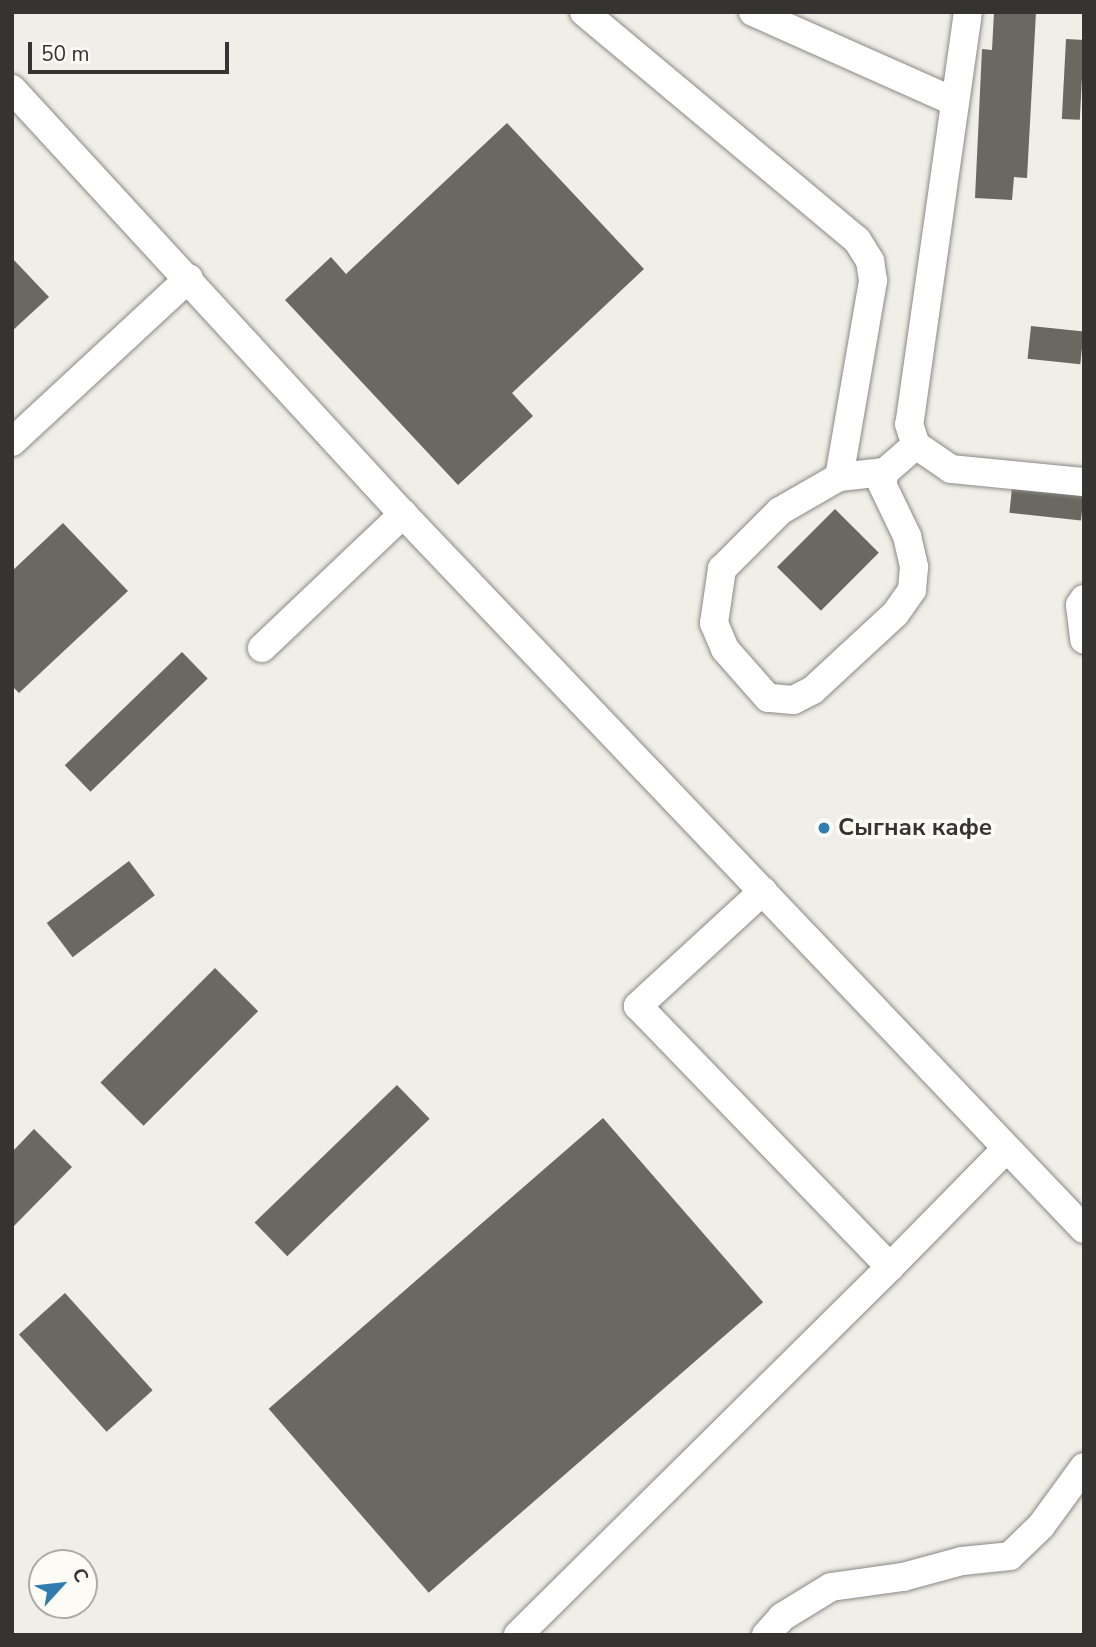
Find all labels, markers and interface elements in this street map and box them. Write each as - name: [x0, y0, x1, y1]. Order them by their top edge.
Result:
- scale bar: [32, 28, 233, 72]
- text: 50 m: [41, 40, 90, 68]
- place label: Сыгнак кафе: [838, 814, 992, 842]
- marker: Сыгнак кафе: [816, 820, 832, 836]
- north arrow: [28, 1549, 98, 1619]
- text: С: [65, 1564, 94, 1587]

